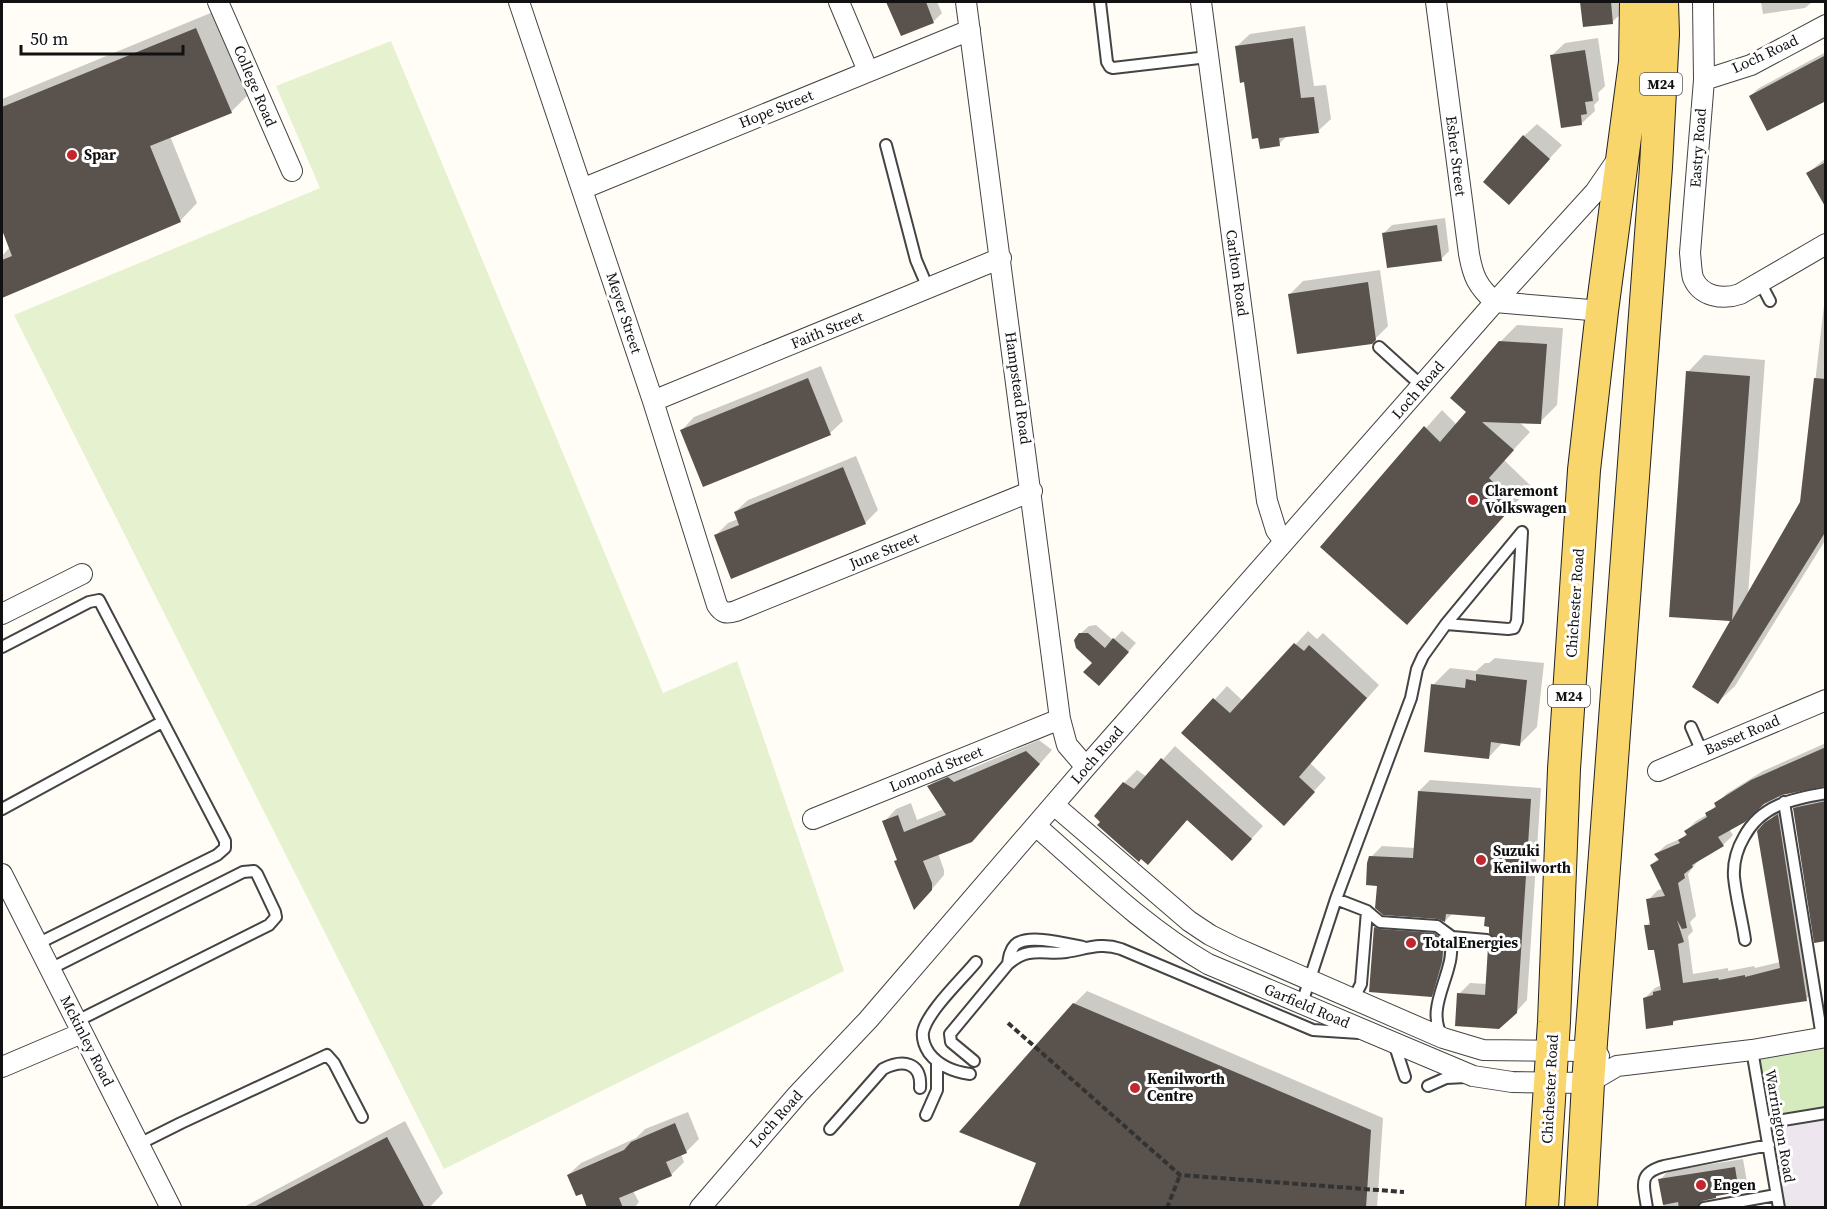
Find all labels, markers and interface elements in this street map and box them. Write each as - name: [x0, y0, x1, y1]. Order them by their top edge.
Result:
- scale bar: [21, 18, 183, 56]
- text: 50 m: [30, 26, 68, 51]
- street label: Loch Road: [1728, 29, 1802, 78]
- street label: College Road: [229, 42, 282, 130]
- road number: M24: [1640, 73, 1682, 95]
- street label: Hope Street: [736, 84, 816, 133]
- street label: Eastry Road: [1684, 107, 1711, 188]
- street label: Esher Street: [1441, 115, 1472, 197]
- place label: Spar: [84, 144, 116, 165]
- marker: Spar: [65, 148, 79, 162]
- street label: Carlton Road: [1221, 228, 1254, 318]
- street label: Meyer Street: [601, 269, 648, 356]
- street label: Faith Street: [787, 305, 866, 354]
- street label: Hampstead Road: [1000, 330, 1037, 446]
- street label: Loch Road: [1386, 356, 1449, 423]
- place label: Claremont Volkswagen: [1485, 480, 1567, 518]
- marker: Claremont Volkswagen: [1466, 493, 1480, 507]
- street label: June Street: [845, 527, 922, 574]
- street label: Chichester Road: [1560, 547, 1589, 658]
- road number: M24: [1548, 685, 1590, 707]
- street label: Basset Road: [1701, 709, 1783, 760]
- street label: Loch Road: [1065, 721, 1128, 788]
- street label: Lomond Street: [886, 740, 986, 797]
- place label: Suzuki Kenilworth: [1493, 840, 1571, 878]
- marker: Suzuki Kenilworth: [1474, 853, 1488, 867]
- place label: TotalEnergies: [1423, 932, 1518, 953]
- marker: TotalEnergies: [1404, 936, 1418, 950]
- street label: Garfield Road: [1261, 978, 1354, 1033]
- street label: Mckinley Road: [56, 992, 120, 1090]
- street label: Chichester Road: [1536, 1033, 1563, 1144]
- place label: Kenilworth Centre: [1147, 1068, 1225, 1106]
- street label: Warrington Road: [1760, 1068, 1801, 1185]
- marker: Kenilworth Centre: [1128, 1081, 1142, 1095]
- street label: Loch Road: [744, 1085, 807, 1152]
- place label: Engen: [1713, 1174, 1756, 1195]
- marker: Engen: [1694, 1178, 1708, 1192]

